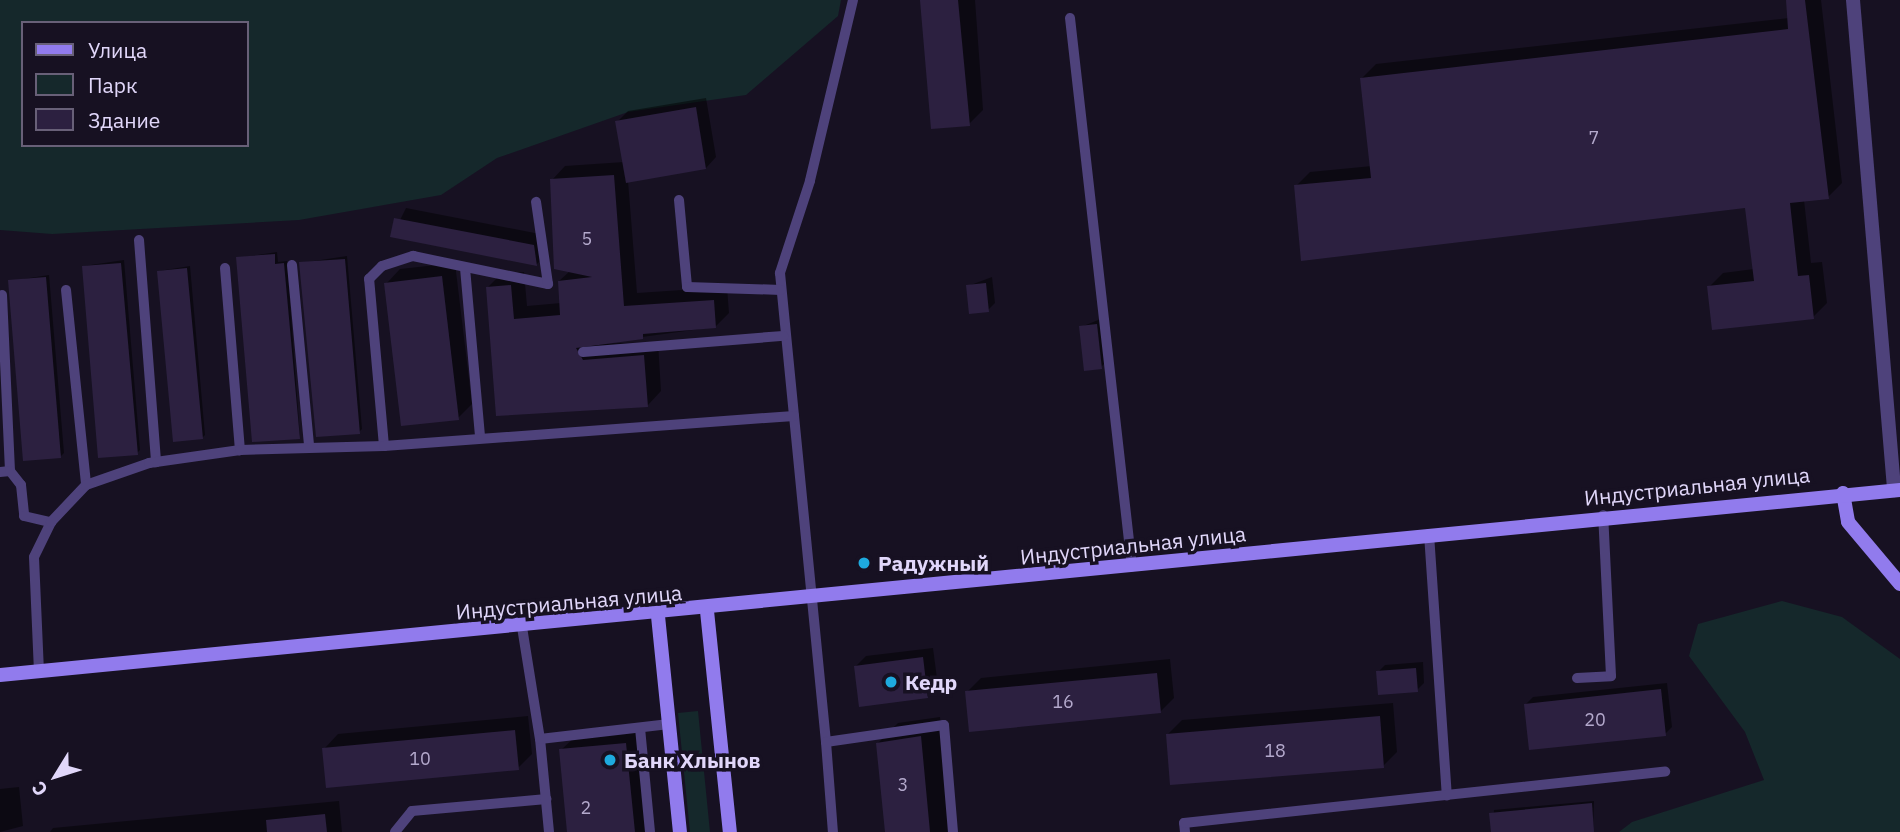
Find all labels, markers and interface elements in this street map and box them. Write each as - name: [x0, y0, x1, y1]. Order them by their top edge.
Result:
- legend: [21, 21, 248, 147]
- text: Улица: [88, 36, 147, 64]
- text: Парк: [88, 71, 138, 99]
- text: Здание: [88, 106, 160, 134]
- house number: 7: [1589, 127, 1599, 149]
- house number: 5: [582, 228, 592, 250]
- street label: Индустриальная улица: [1583, 462, 1811, 510]
- street label: Индустриальная улица: [1019, 521, 1247, 569]
- place label: Радужный: [878, 550, 989, 576]
- marker: Радужный: [856, 555, 872, 571]
- street label: Индустриальная улица: [455, 580, 683, 624]
- place label: Кедр: [905, 669, 957, 695]
- marker: Кедр: [883, 674, 899, 690]
- house number: 16: [1052, 691, 1074, 713]
- house number: 20: [1584, 709, 1606, 731]
- house number: 18: [1264, 740, 1286, 762]
- north arrow: [21, 741, 91, 811]
- place label: Банк Хлынов: [624, 747, 761, 773]
- house number: 10: [409, 748, 431, 770]
- marker: Банк Хлынов: [602, 752, 618, 768]
- house number: 3: [898, 774, 908, 796]
- text: С: [26, 777, 53, 801]
- house number: 2: [581, 797, 591, 819]

